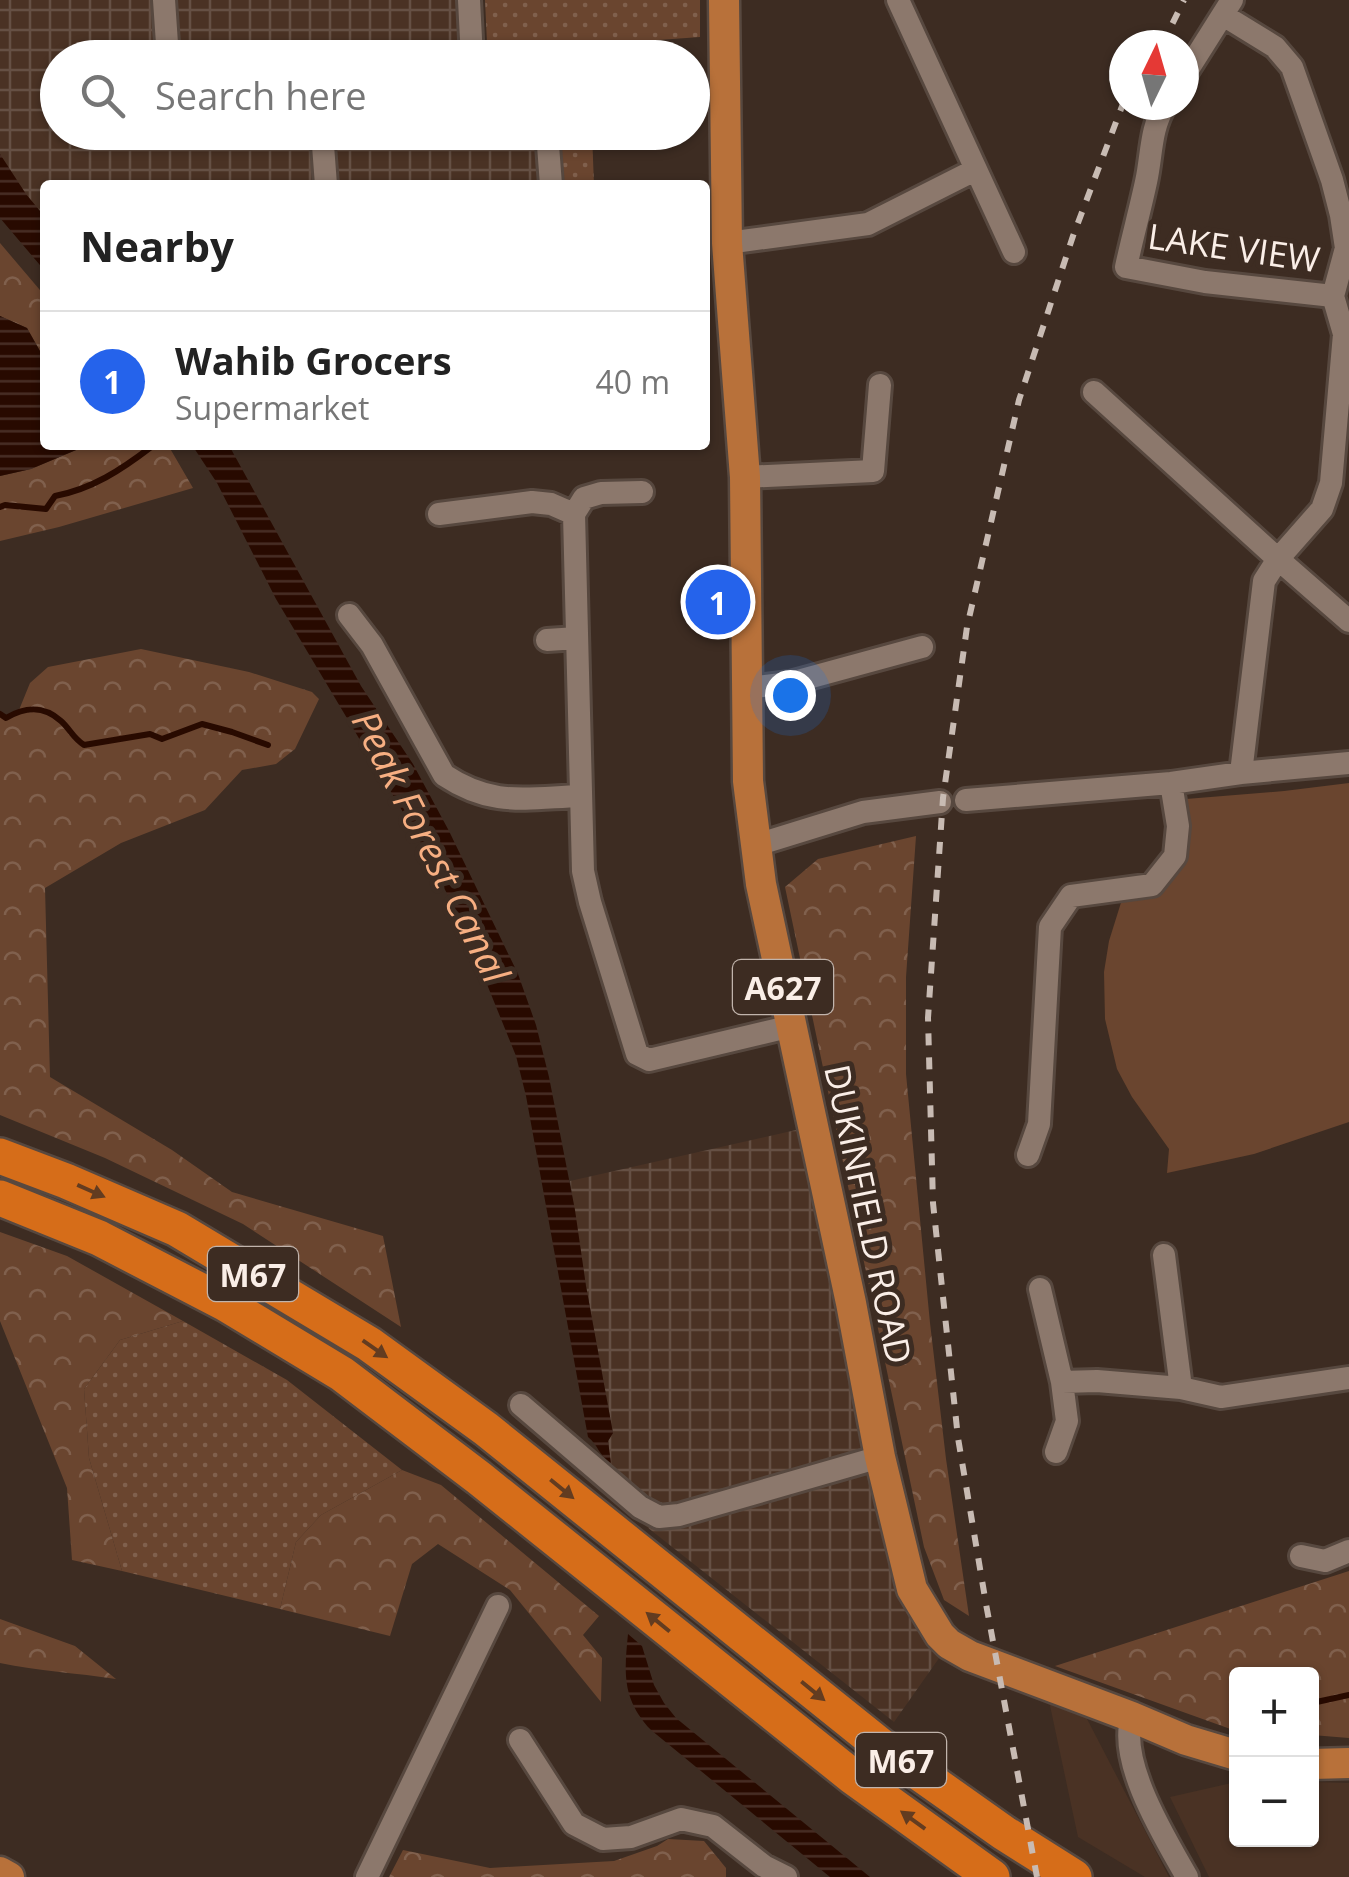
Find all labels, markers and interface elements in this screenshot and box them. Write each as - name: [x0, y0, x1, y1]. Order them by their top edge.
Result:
- north arrow: [1109, 30, 1199, 120]
- search box: [40, 40, 710, 150]
- icon: search: [75, 68, 130, 123]
- text: Search here: [155, 69, 367, 121]
- street label: LAKE VIEW: [1145, 212, 1323, 282]
- text: Nearby: [80, 217, 234, 274]
- text: Wahib Grocers: [175, 334, 452, 386]
- text: 1: [103, 360, 122, 403]
- text: 40 m: [595, 360, 670, 403]
- text: Supermarket: [175, 386, 369, 429]
- pin: 1: [686, 564, 750, 640]
- your location: [765, 670, 816, 721]
- water label: Peak Forest Canal: [341, 701, 524, 992]
- road number: A627: [733, 960, 833, 1014]
- street label: DUKINFIELD ROAD: [814, 1060, 924, 1368]
- one-way arrow: [76, 1183, 106, 1199]
- road number: M67: [208, 1247, 298, 1301]
- one-way arrow: [361, 1339, 388, 1358]
- one-way arrow: [548, 1479, 574, 1500]
- one-way arrow: [646, 1612, 671, 1633]
- map controls: [1229, 1667, 1319, 1847]
- button: +: [1229, 1667, 1319, 1757]
- one-way arrow: [801, 1680, 826, 1701]
- road number: M67: [856, 1733, 946, 1787]
- button: −: [1229, 1757, 1319, 1847]
- one-way arrow: [899, 1811, 926, 1830]

